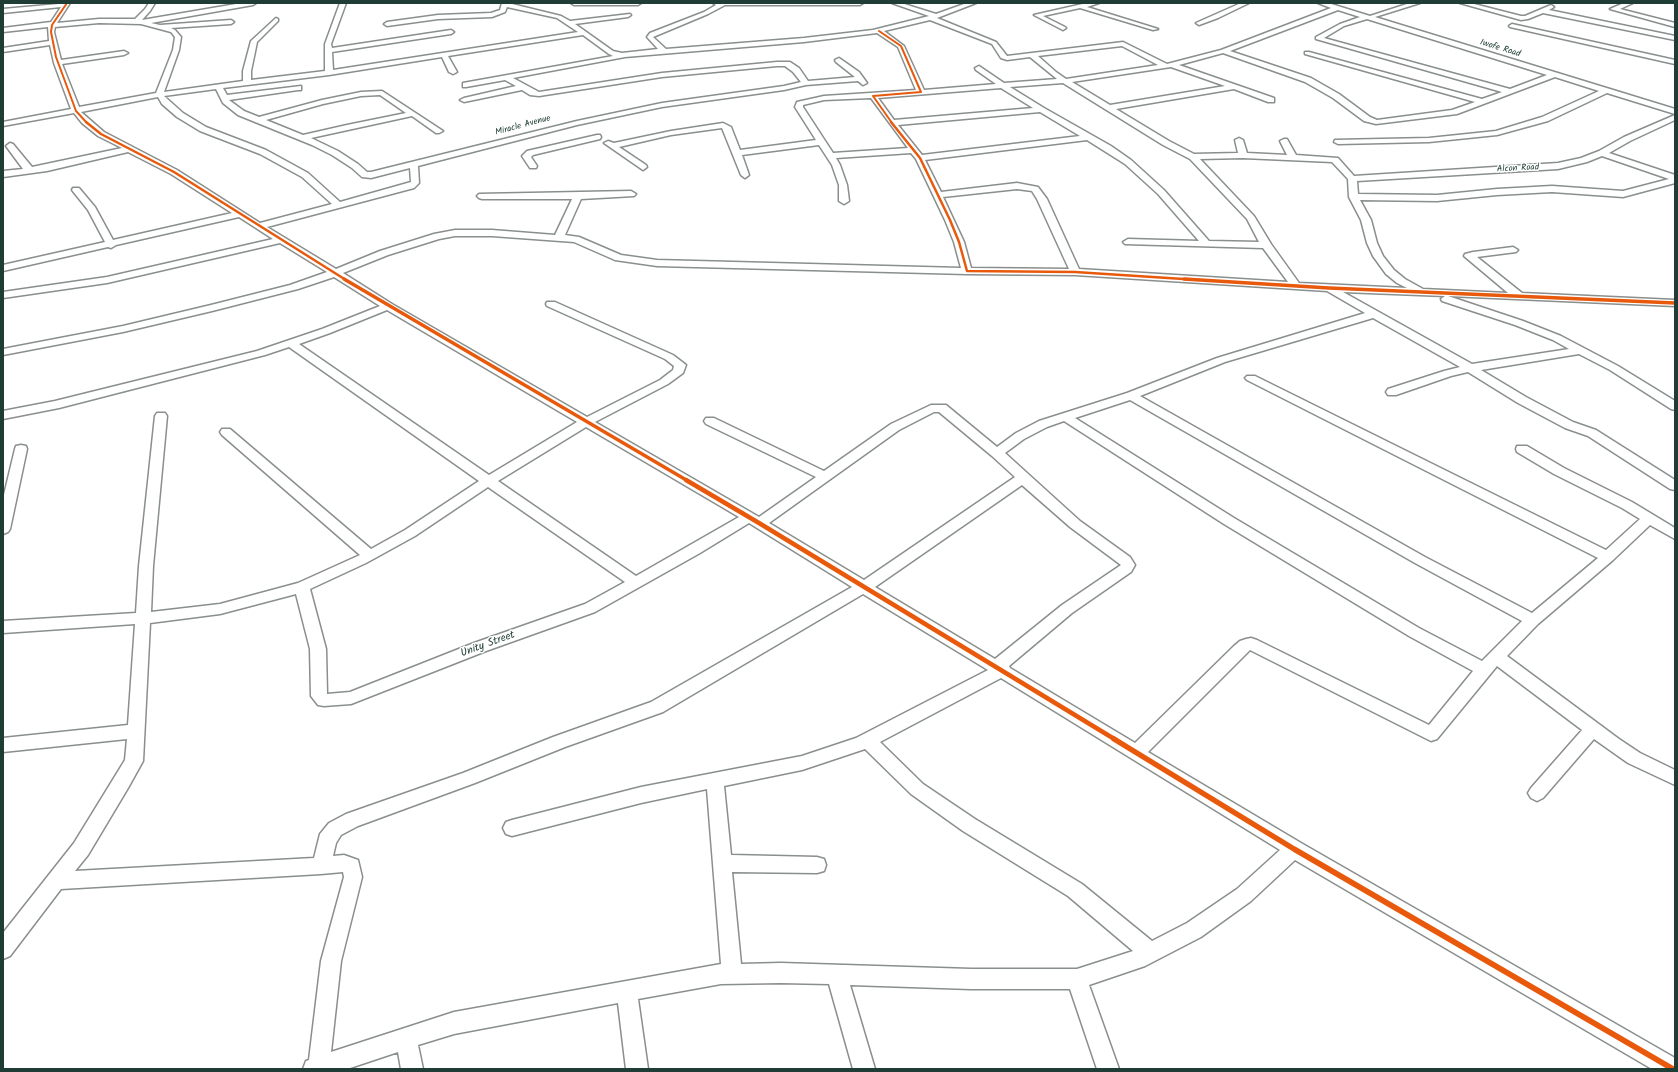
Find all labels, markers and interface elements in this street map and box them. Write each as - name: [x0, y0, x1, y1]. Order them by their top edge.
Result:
- street label: Iwofe Road: [1478, 38, 1522, 60]
- street label: Miracle Avenue: [494, 113, 552, 139]
- street label: Alcon Road: [1497, 163, 1539, 175]
- street label: Unity Street: [459, 629, 517, 661]

